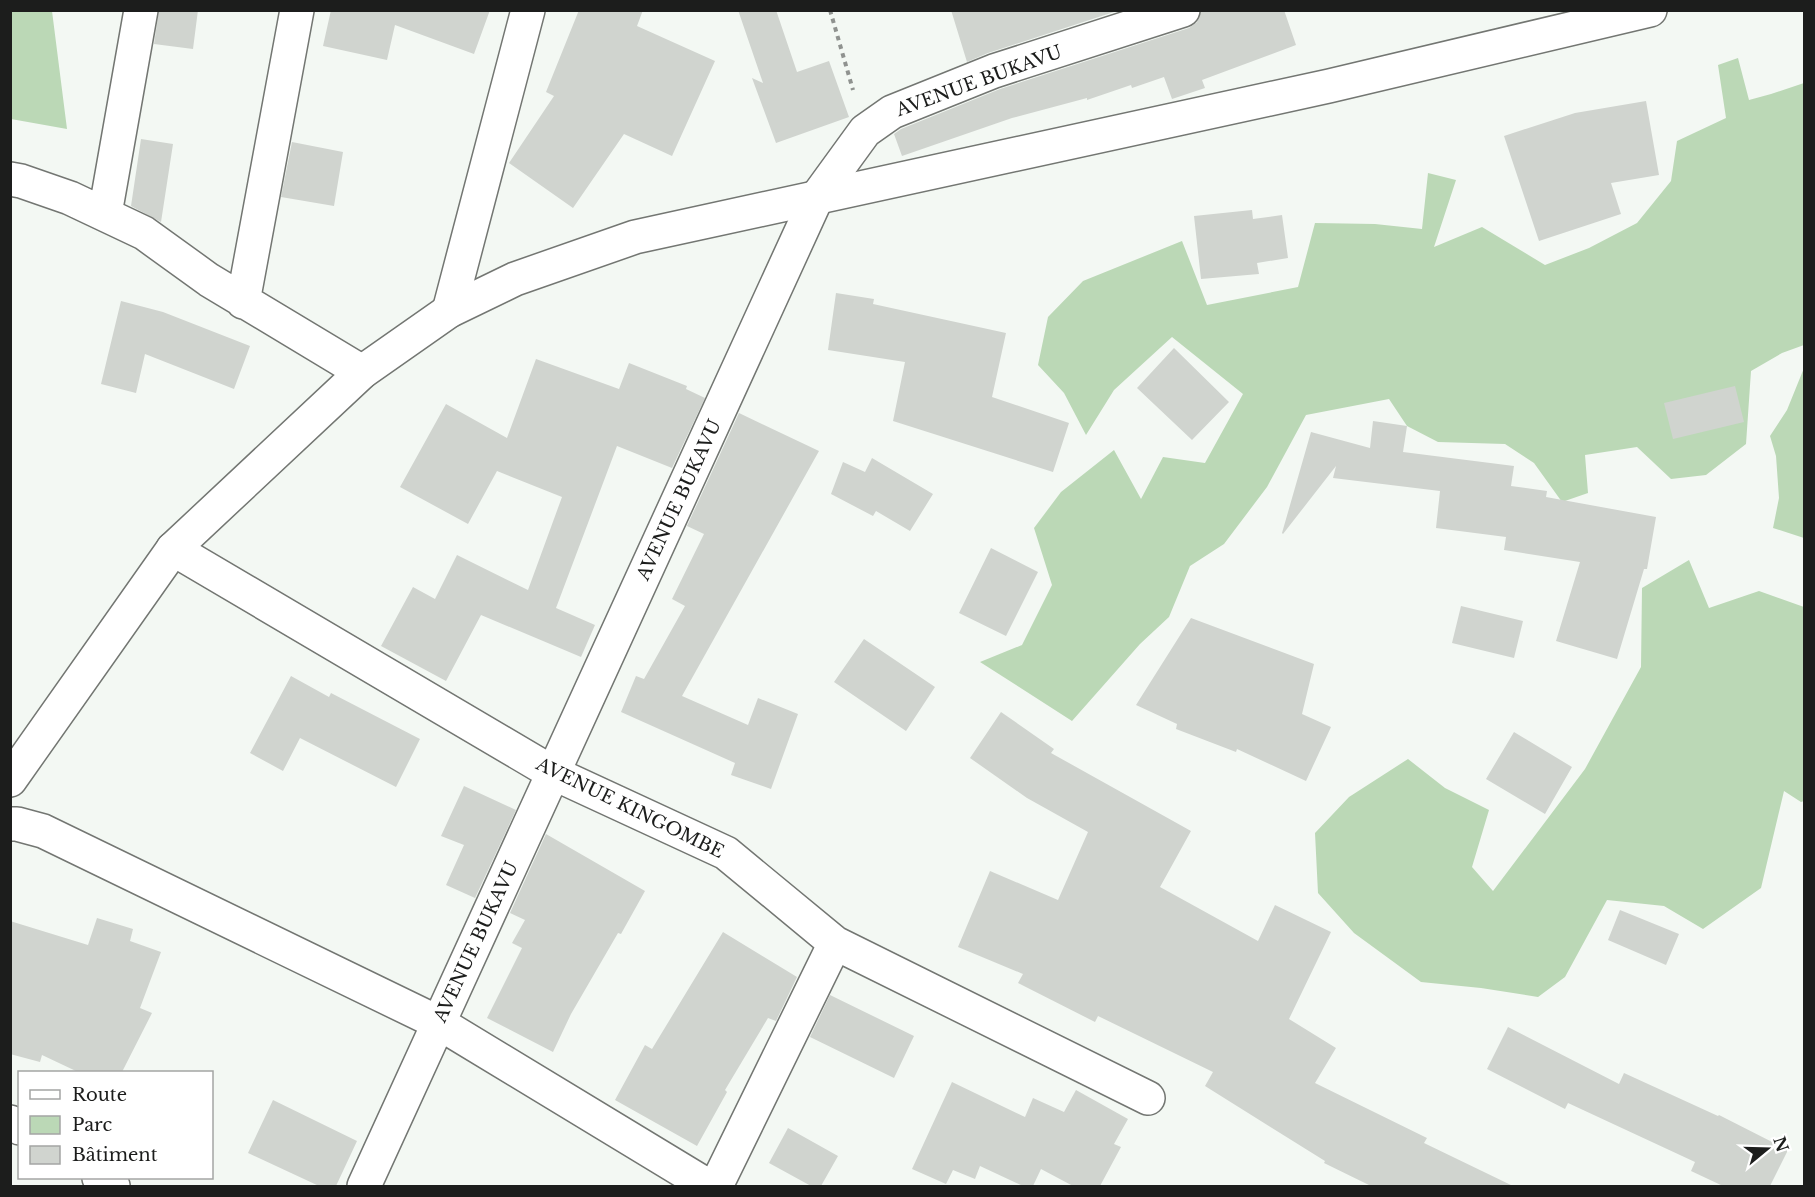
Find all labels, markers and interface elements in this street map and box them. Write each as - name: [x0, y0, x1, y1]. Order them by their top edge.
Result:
- street label: AVENUE BUKAVU: [892, 41, 1065, 122]
- street label: AVENUE BUKAVU: [632, 416, 726, 585]
- street label: AVENUE KINGOMBE: [532, 753, 727, 863]
- street label: AVENUE BUKAVU: [429, 858, 523, 1027]
- legend: [18, 1071, 213, 1179]
- text: Route: [72, 1084, 127, 1106]
- text: Parc: [72, 1114, 113, 1136]
- north arrow: [1737, 1119, 1797, 1179]
- text: N: [1769, 1134, 1793, 1154]
- text: Bâtiment: [72, 1144, 158, 1166]

